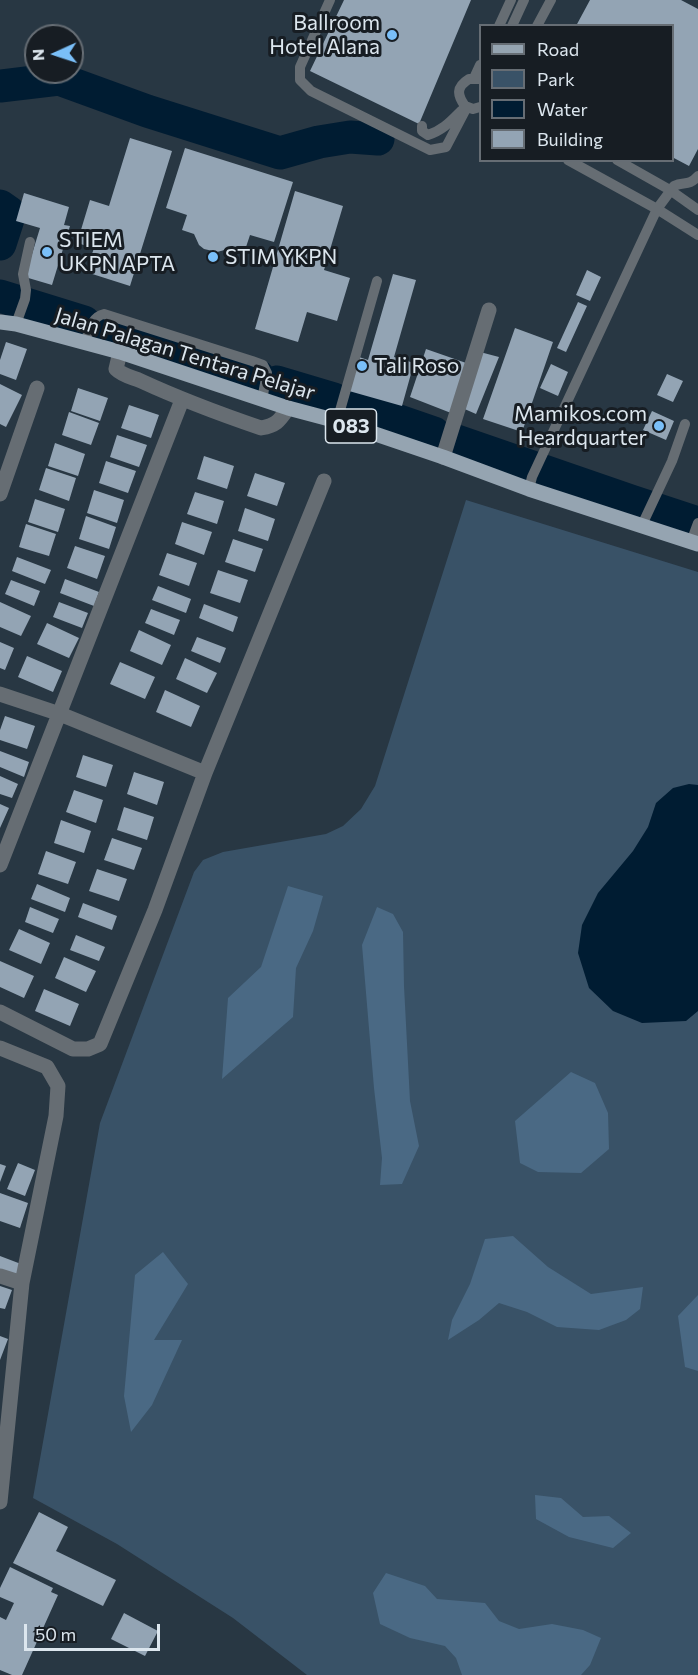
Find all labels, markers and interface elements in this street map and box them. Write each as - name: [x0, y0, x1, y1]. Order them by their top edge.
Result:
- place label: Ballroom Hotel Alana: [269, 10, 380, 60]
- north arrow: [24, 24, 84, 84]
- legend: [479, 24, 674, 162]
- marker: Ballroom Hotel Alana: [385, 28, 399, 42]
- text: Road: [537, 38, 579, 60]
- text: N: [28, 48, 47, 61]
- text: Park: [537, 68, 575, 90]
- text: Water: [537, 98, 588, 120]
- text: Building: [537, 128, 603, 150]
- place label: STIEM UKPN APTA: [59, 227, 175, 277]
- place label: STIM YKPN: [225, 244, 337, 270]
- marker: STIEM UKPN APTA: [40, 245, 54, 259]
- marker: STIM YKPN: [206, 250, 220, 264]
- street label: Jalan Palagan Tentara Pelajar: [52, 302, 318, 406]
- place label: Tali Roso: [374, 353, 459, 379]
- marker: Tali Roso: [355, 359, 369, 373]
- place label: Mamikos.com Heardquarter: [514, 401, 647, 451]
- road number: 083: [326, 409, 376, 443]
- marker: Mamikos.com Heardquarter: [652, 419, 666, 433]
- scale bar: [27, 1612, 164, 1650]
- text: 50 m: [35, 1623, 76, 1645]

